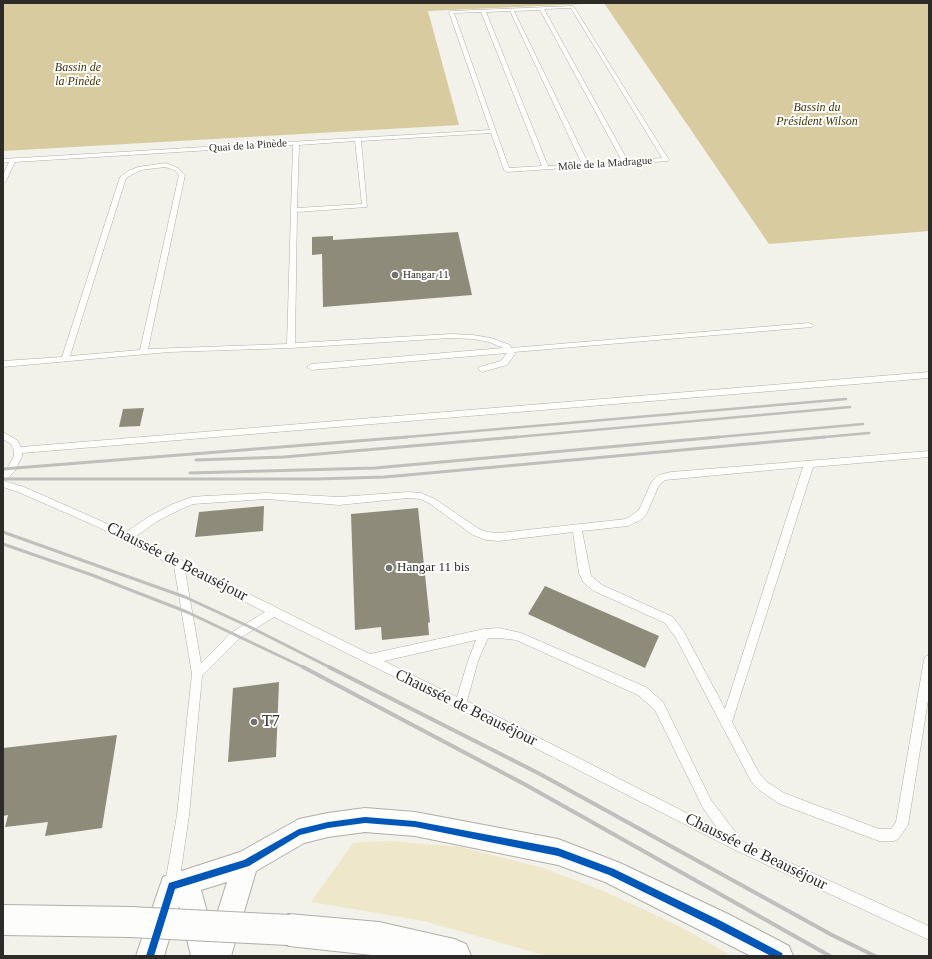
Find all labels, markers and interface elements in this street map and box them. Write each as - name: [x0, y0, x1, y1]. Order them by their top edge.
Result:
- water label: Bassin de la Pinède: [55, 61, 101, 89]
- water label: Bassin du Président Wilson: [776, 101, 858, 129]
- street label: Quai de la Pinède: [209, 137, 287, 155]
- street label: Môle de la Madrague: [557, 154, 653, 174]
- place label: Hangar 11: [403, 268, 449, 282]
- marker: Hangar 11: [390, 270, 400, 280]
- street label: Chaussée de Beauséjour: [103, 518, 251, 606]
- place label: Hangar 11 bis: [397, 560, 469, 576]
- marker: Hangar 11 bis: [384, 563, 394, 573]
- street label: Chaussée de Beauséjour: [392, 665, 540, 751]
- place label: T7: [262, 712, 280, 732]
- marker: T7: [249, 717, 259, 727]
- street label: Chaussée de Beauséjour: [682, 809, 830, 895]

